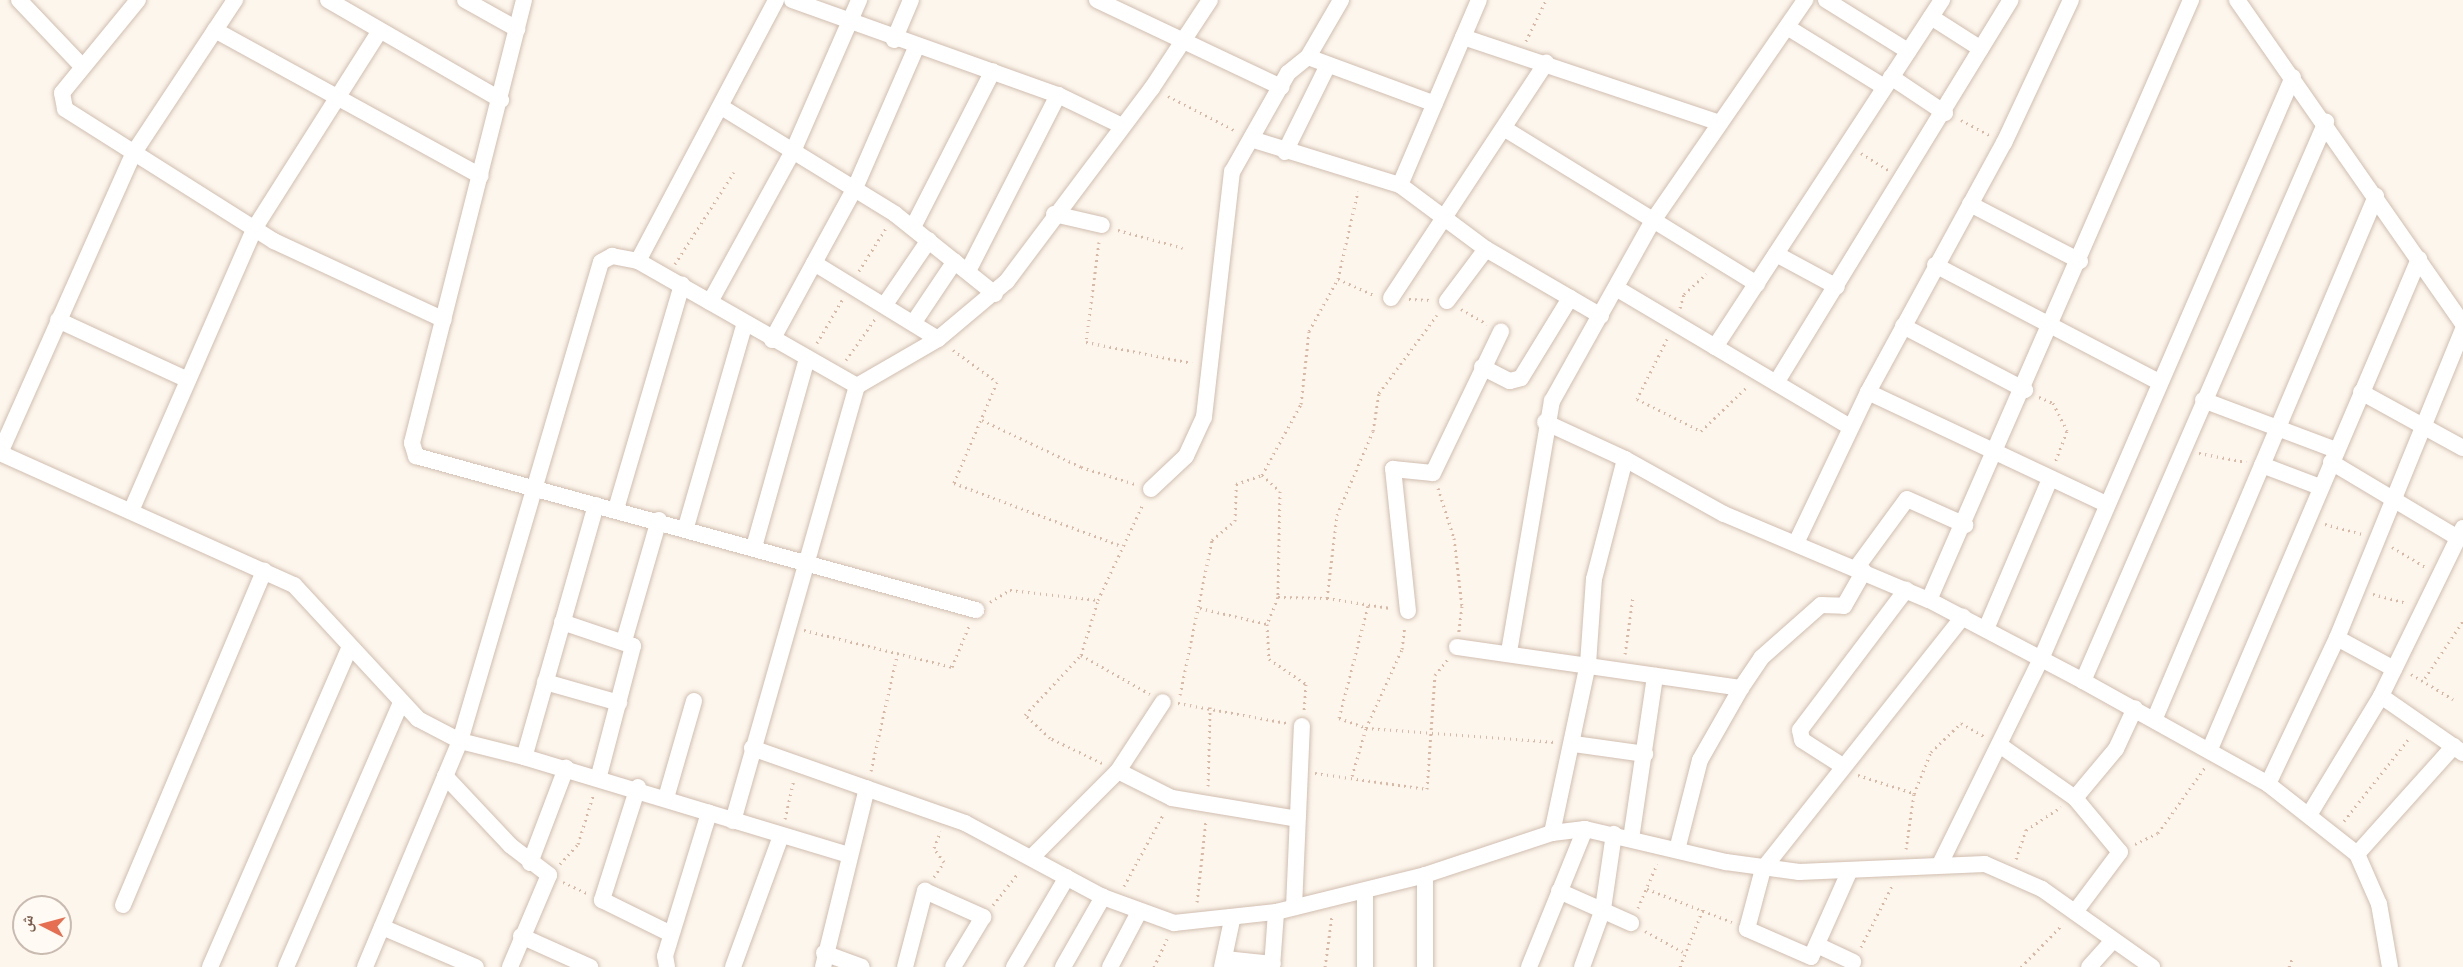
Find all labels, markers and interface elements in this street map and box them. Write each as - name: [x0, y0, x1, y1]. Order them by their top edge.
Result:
- north arrow: [12, 895, 72, 955]
- text: ش: [15, 914, 37, 933]

